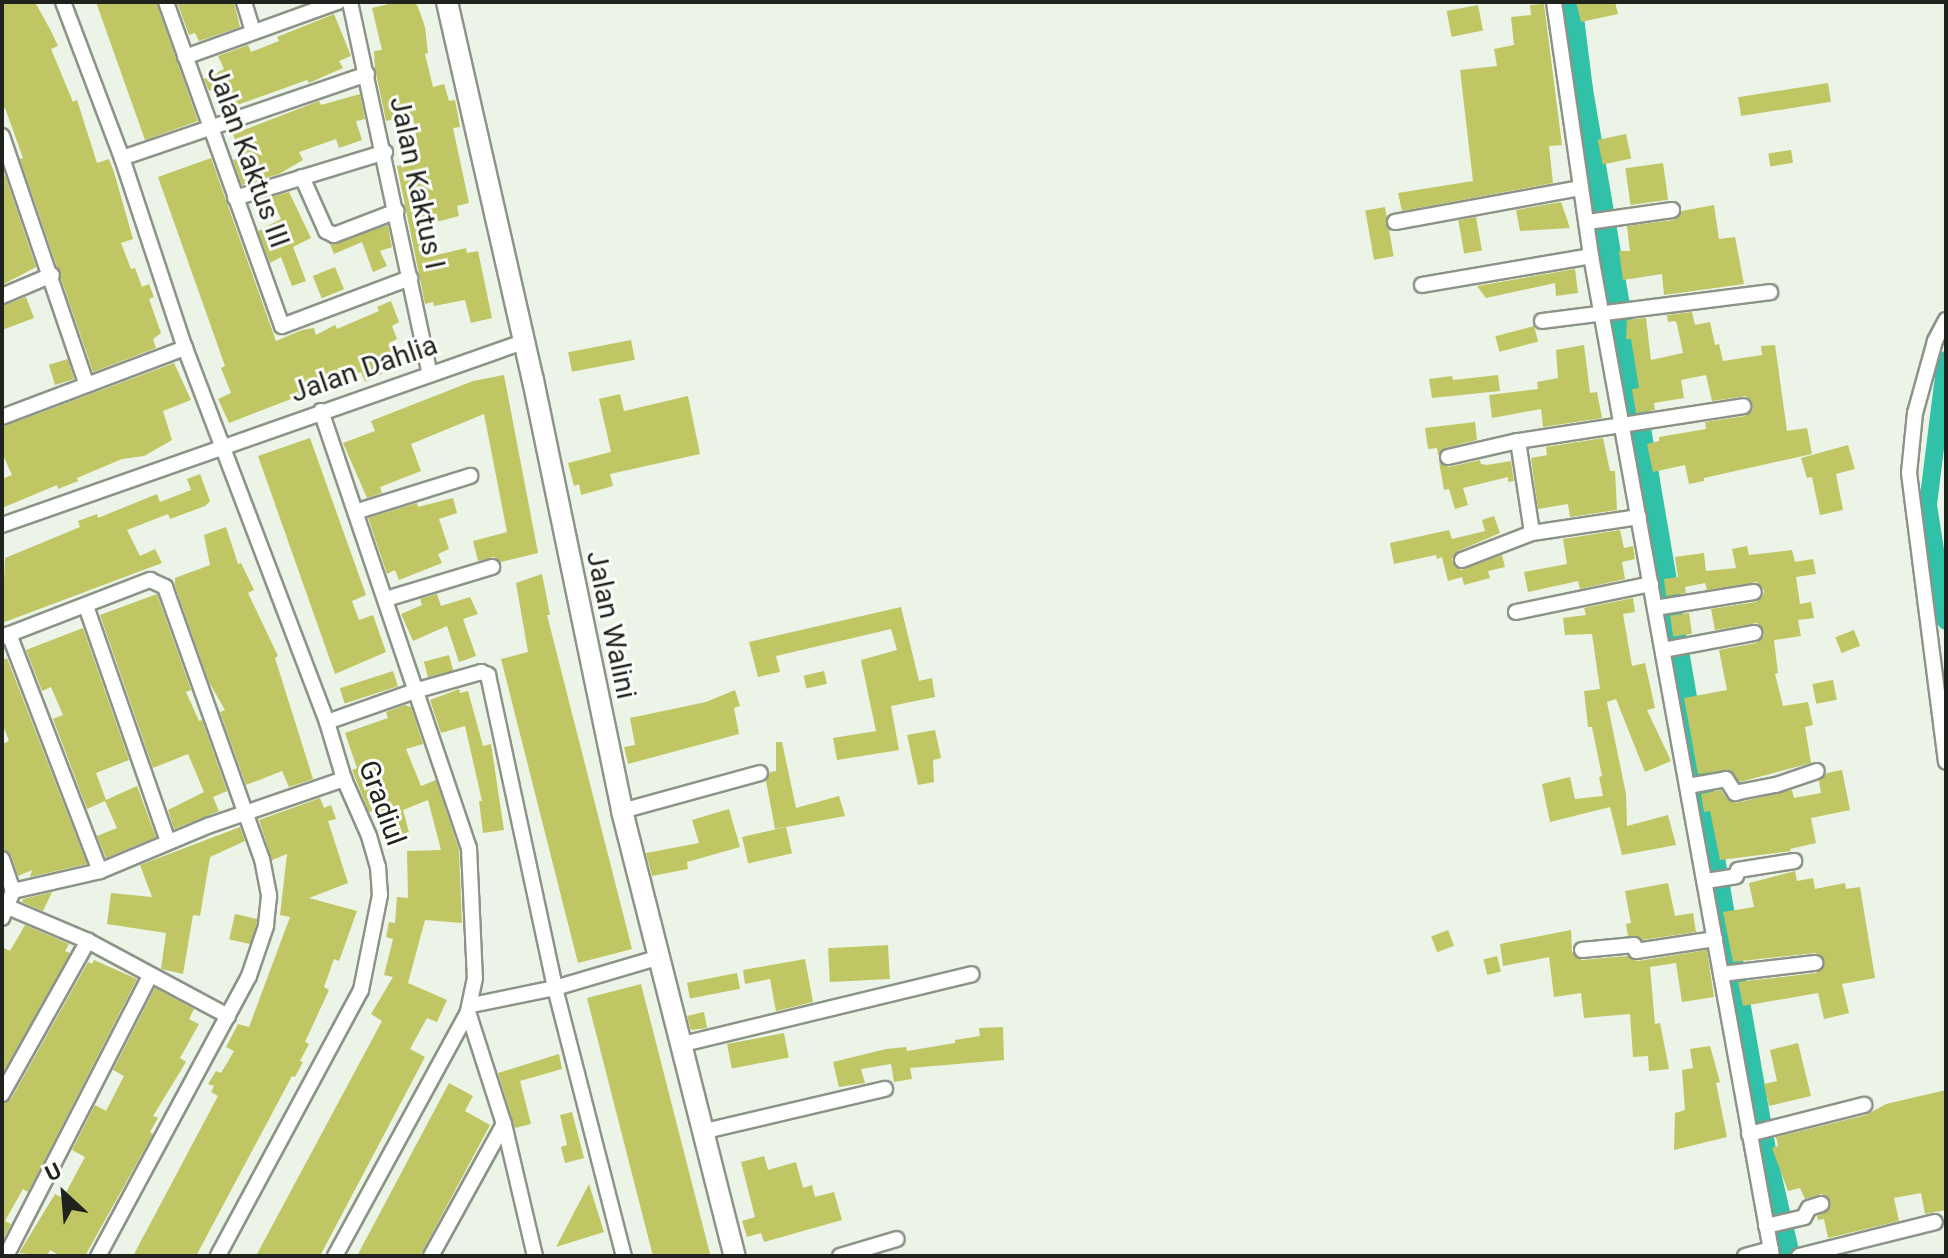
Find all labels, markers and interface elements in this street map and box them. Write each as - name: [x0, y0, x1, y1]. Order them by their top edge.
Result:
- street label: Jalan Kaktus III: [200, 62, 296, 252]
- street label: Jalan Kaktus I: [382, 94, 452, 272]
- street label: Jalan Dahlia: [286, 328, 442, 410]
- street label: Jalan Walini: [579, 548, 643, 702]
- street label: Gradiul: [351, 756, 413, 850]
- north arrow: [24, 1154, 104, 1234]
- text: U: [41, 1158, 65, 1186]

